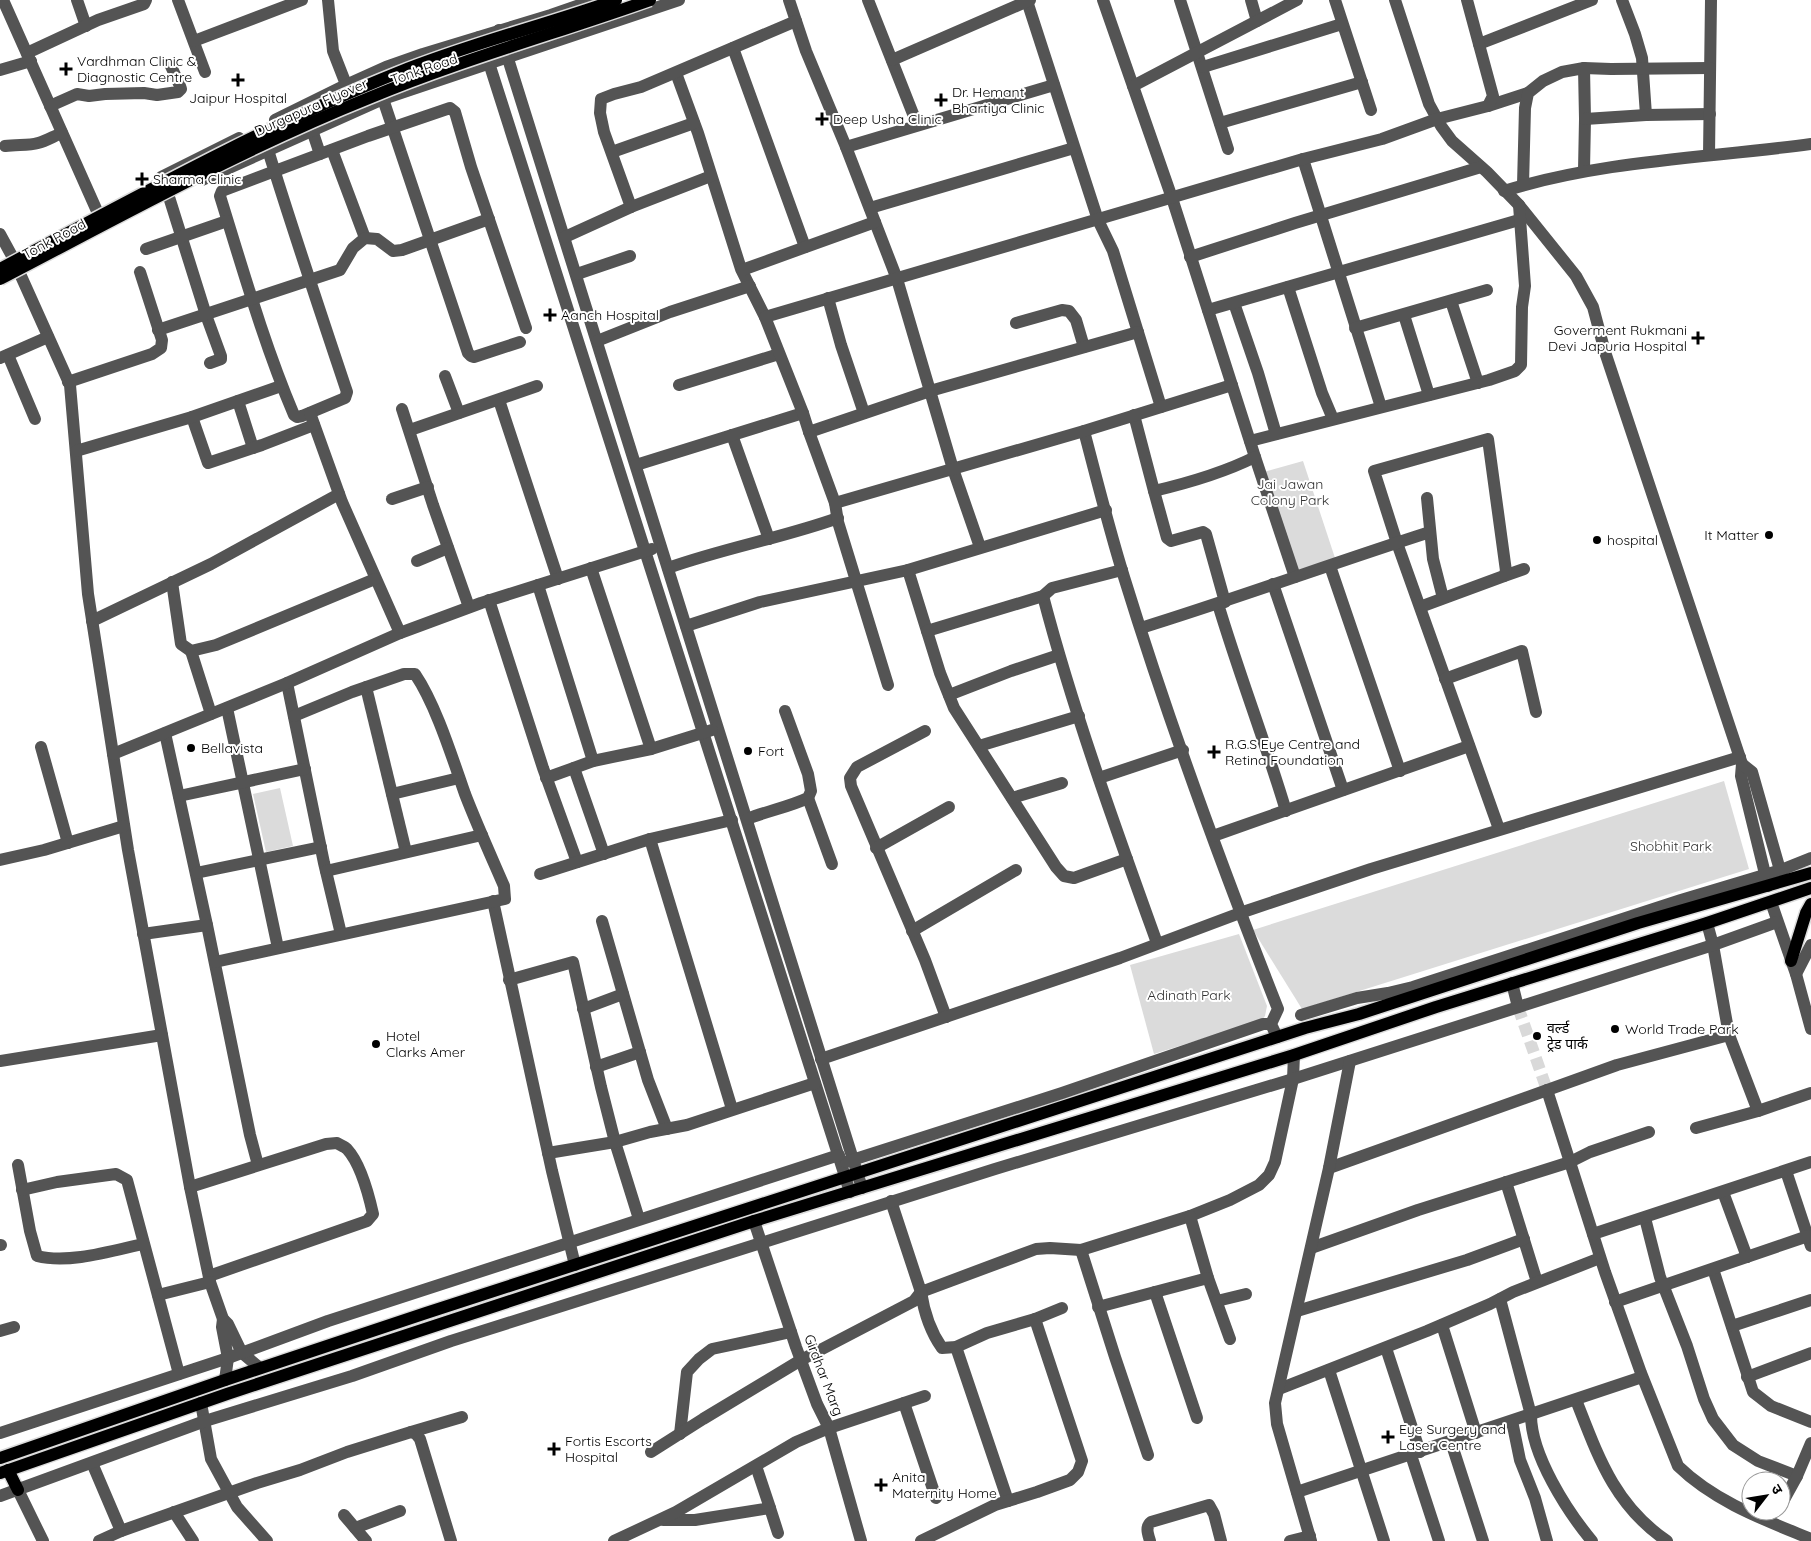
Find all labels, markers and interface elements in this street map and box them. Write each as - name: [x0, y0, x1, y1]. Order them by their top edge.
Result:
- street label: Tonk Road: [388, 49, 460, 89]
- place label: Vardhman Clinic & Diagnostic Centre: [77, 52, 197, 86]
- marker: Vardhman Clinic & Diagnostic Centre: [59, 62, 73, 76]
- marker: Jaipur Hospital: [231, 73, 245, 87]
- street label: Durgapura Flyover: [252, 74, 371, 140]
- place label: Dr. Hemant Bhartiya Clinic: [952, 83, 1045, 117]
- place label: Jaipur Hospital: [189, 89, 287, 107]
- marker: Dr. Hemant Bhartiya Clinic: [934, 93, 948, 107]
- place label: Deep Usha Clinic: [833, 110, 942, 128]
- marker: Deep Usha Clinic: [815, 112, 829, 126]
- place label: Sharma Clinic: [153, 170, 241, 188]
- marker: Sharma Clinic: [135, 172, 149, 186]
- street label: Tonk Road: [19, 215, 89, 263]
- place label: Aanch Hospital: [561, 306, 659, 324]
- marker: Aanch Hospital: [543, 308, 557, 322]
- place label: Goverment Rukmani Devi Japuria Hospital: [1548, 321, 1687, 355]
- marker: Goverment Rukmani Devi Japuria Hospital: [1691, 331, 1705, 345]
- park label: Jai Jawan Colony Park: [1251, 475, 1329, 509]
- place label: It Matter: [1704, 526, 1760, 544]
- marker: It Matter: [1763, 529, 1775, 541]
- place label: hospital: [1607, 531, 1658, 549]
- marker: hospital: [1591, 534, 1603, 546]
- place label: R.G.S Eye Centre and Retina Foundation: [1225, 735, 1360, 769]
- place label: Bellavista: [201, 739, 263, 757]
- marker: Bellavista: [185, 742, 197, 754]
- place label: Fort: [758, 742, 785, 760]
- marker: Fort: [742, 745, 754, 757]
- marker: R.G.S Eye Centre and Retina Foundation: [1207, 745, 1221, 759]
- park label: Shobhit Park: [1630, 837, 1712, 855]
- park label: Adinath Park: [1147, 986, 1231, 1004]
- place label: वर्ल्ड ट्रेड पार्क: [1547, 1019, 1588, 1053]
- place label: World Trade Park: [1625, 1020, 1739, 1038]
- marker: World Trade Park: [1609, 1023, 1621, 1035]
- place label: Hotel Clarks Amer: [386, 1027, 466, 1061]
- marker: वर्ल्ड ट्रेड पार्क: [1531, 1030, 1543, 1042]
- marker: Hotel Clarks Amer: [370, 1038, 382, 1050]
- street label: Girdhar Marg: [800, 1332, 848, 1418]
- place label: Eye Surgery and Laser Centre: [1399, 1420, 1506, 1454]
- marker: Eye Surgery and Laser Centre: [1381, 1430, 1395, 1444]
- place label: Fortis Escorts Hospital: [565, 1432, 652, 1466]
- marker: Fortis Escorts Hospital: [547, 1442, 561, 1456]
- place label: Anita Maternity Home: [892, 1468, 997, 1502]
- north arrow: [1741, 1471, 1791, 1521]
- marker: Anita Maternity Home: [874, 1478, 888, 1492]
- text: उ: [1767, 1481, 1787, 1498]

